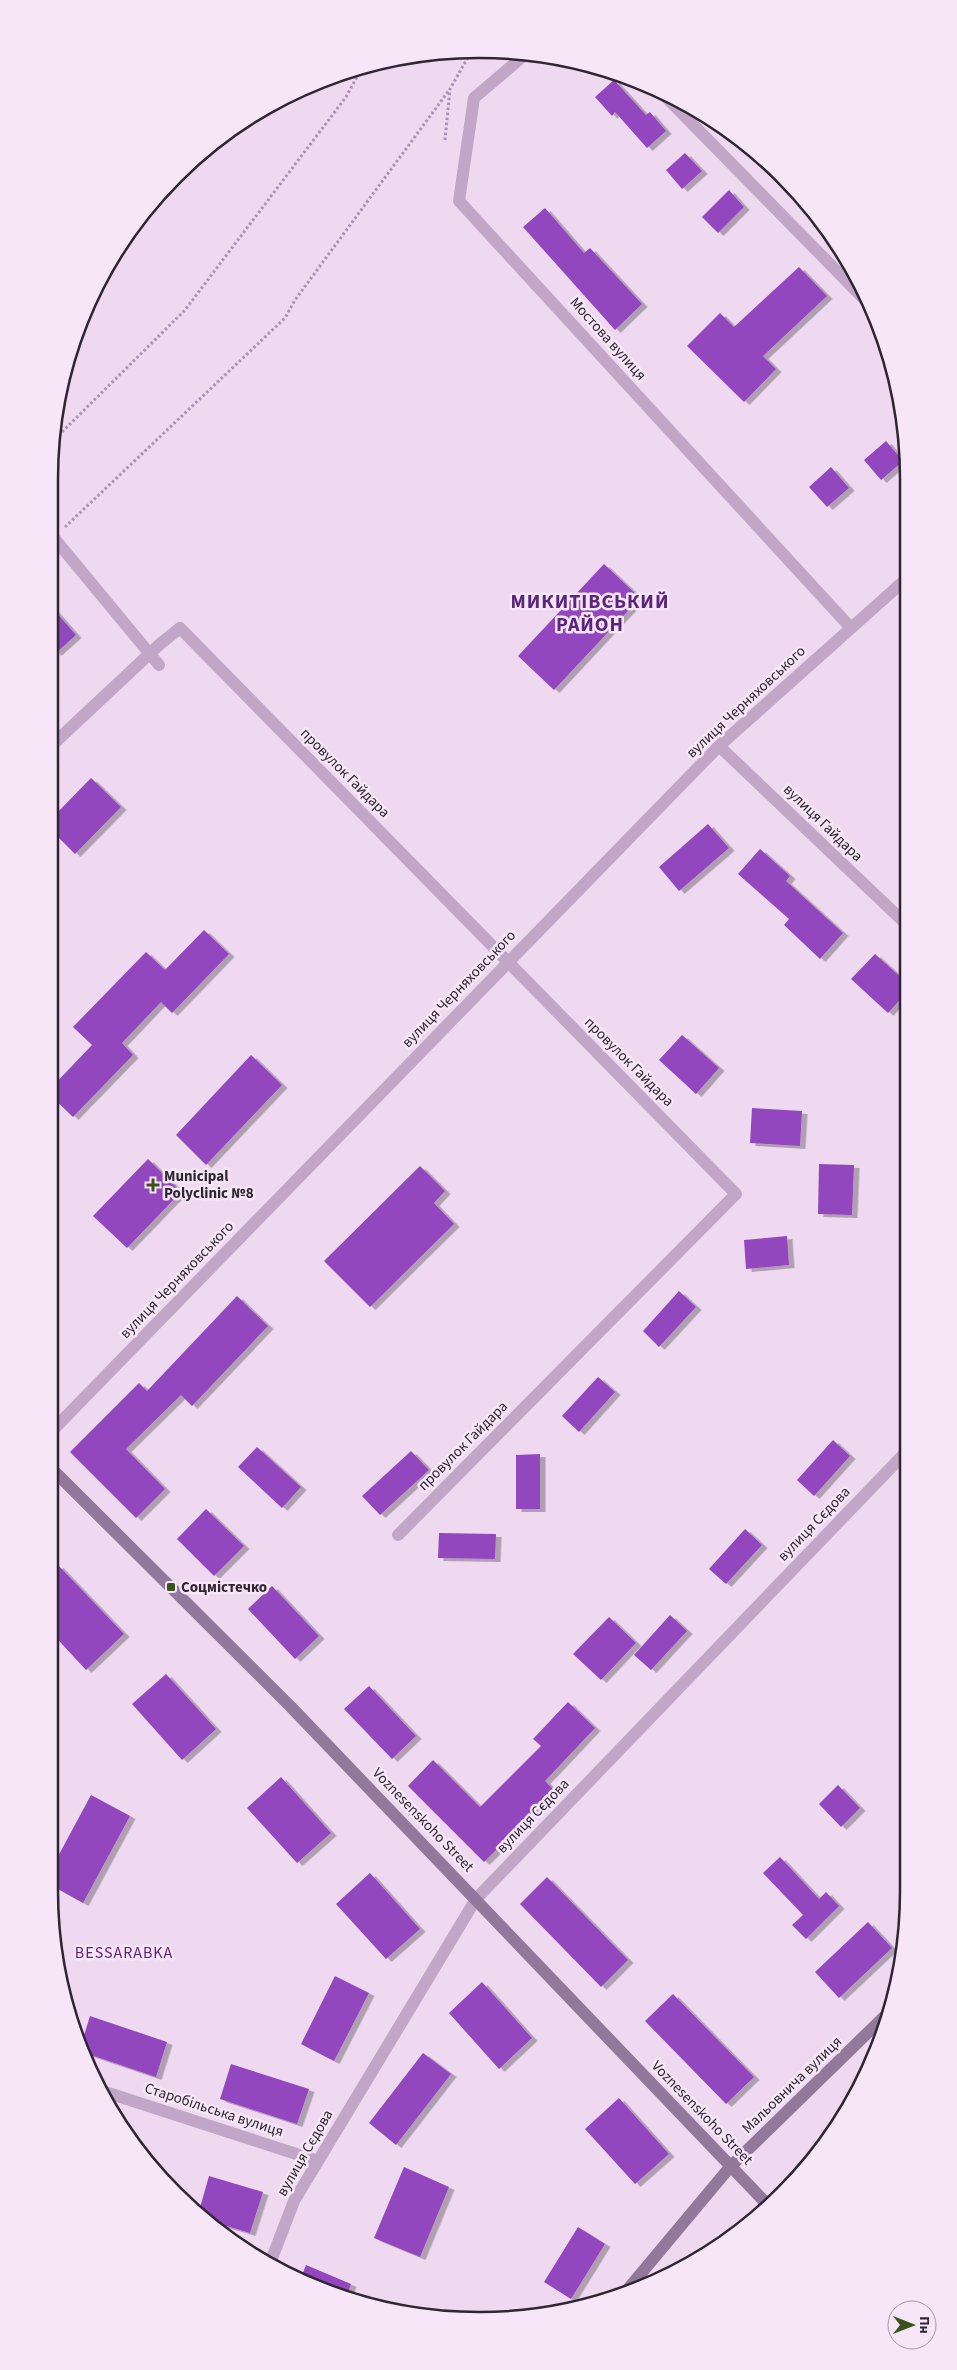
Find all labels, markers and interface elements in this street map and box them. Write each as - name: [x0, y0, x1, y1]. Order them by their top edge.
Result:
- street label: Мостова вулиця: [565, 293, 651, 385]
- district label: МИКИТІВСЬКИЙ РАЙОН: [511, 588, 669, 639]
- street label: вулиця Черняховського: [682, 641, 810, 763]
- street label: провулок Гайдара: [295, 723, 395, 823]
- street label: вулиця Гайдара: [779, 780, 867, 866]
- street label: вулиця Черняховського: [397, 926, 521, 1052]
- street label: провулок Гайдара: [579, 1012, 679, 1112]
- place label: Municipal Polyclinic №8: [164, 1166, 254, 1204]
- marker: Municipal Polyclinic №8: [146, 1178, 160, 1192]
- street label: вулиця Черняховського: [115, 1217, 239, 1343]
- street label: провулок Гайдара: [413, 1396, 513, 1496]
- street label: вулиця Сєдова: [773, 1482, 855, 1566]
- place label: Соцмістечко: [181, 1577, 267, 1598]
- marker: Соцмістечко: [165, 1581, 177, 1593]
- street label: Voznesenskoho Street: [368, 1763, 478, 1877]
- street label: вулиця Сєдова: [492, 1774, 574, 1858]
- district label: BESSARABKA: [75, 1942, 173, 1964]
- street label: Мальовнича вулиця: [737, 2032, 847, 2138]
- street label: Voznesenskoho Street: [647, 2056, 757, 2170]
- street label: Старобільська вулиця: [142, 2078, 286, 2142]
- street label: вулиця Сєдова: [272, 2106, 338, 2200]
- north arrow: [887, 2300, 937, 2350]
- text: Пн: [914, 2316, 934, 2334]

